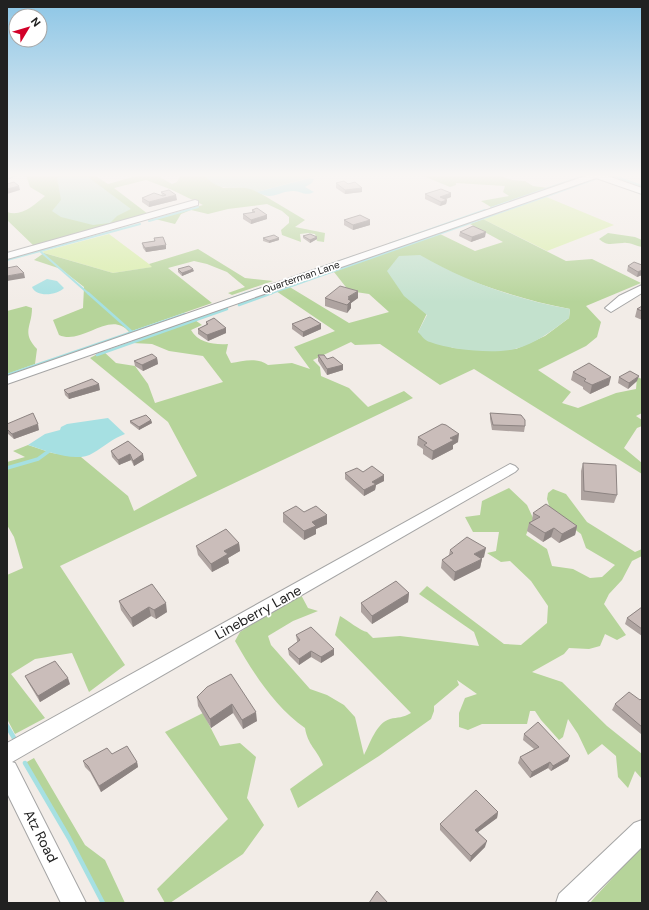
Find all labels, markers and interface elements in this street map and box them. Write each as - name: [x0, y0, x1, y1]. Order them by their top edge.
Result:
- north arrow: [8, 8, 48, 48]
- text: N: [28, 14, 44, 29]
- street label: Quarterman Lane: [261, 258, 342, 296]
- street label: Lineberry Lane: [212, 581, 305, 643]
- street label: Atz Road: [20, 807, 62, 865]

